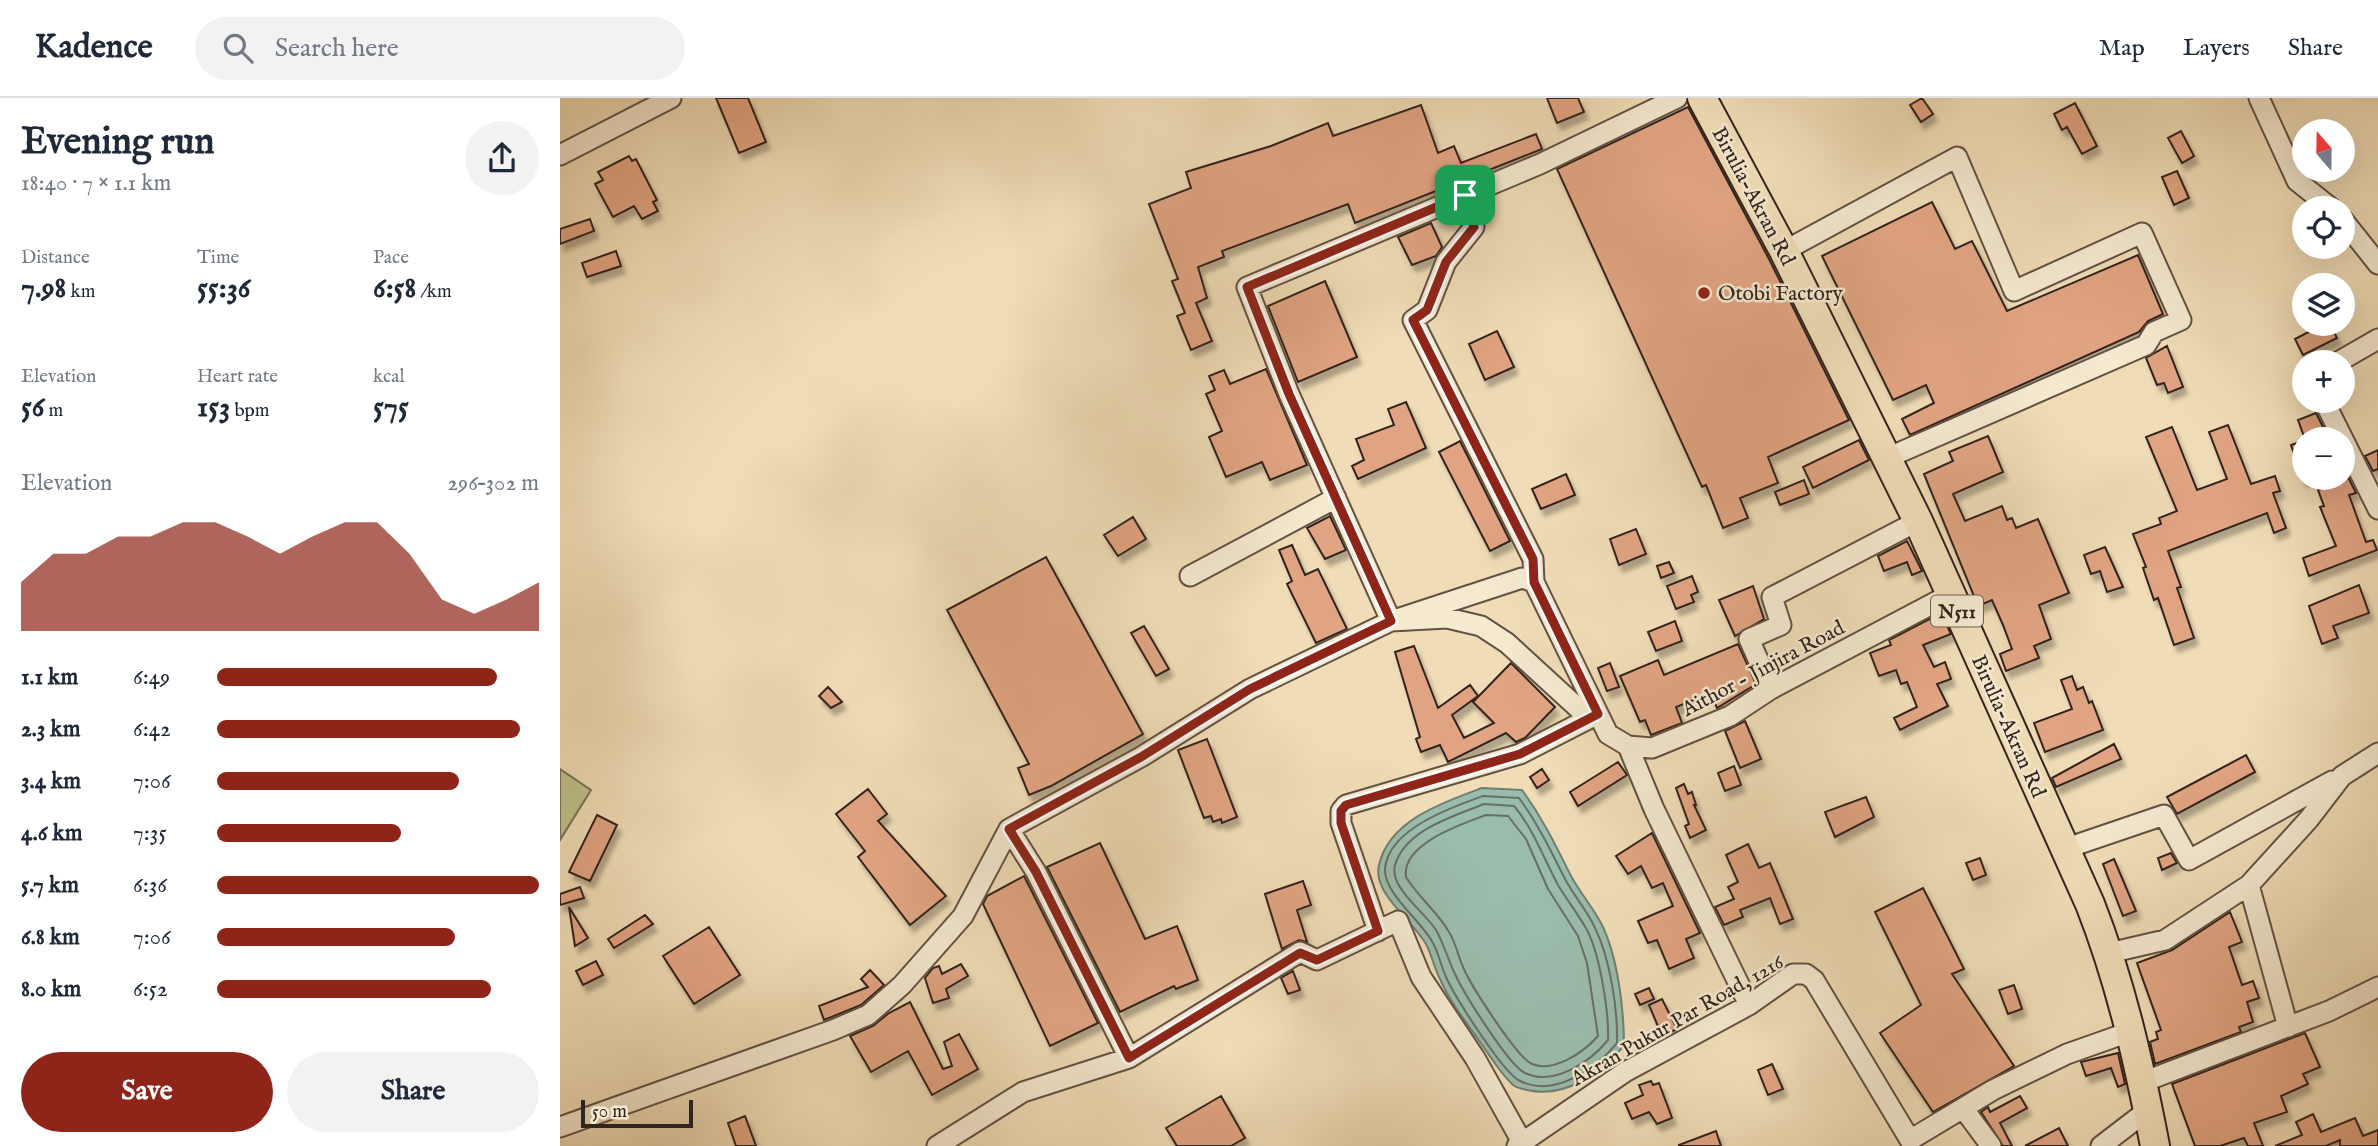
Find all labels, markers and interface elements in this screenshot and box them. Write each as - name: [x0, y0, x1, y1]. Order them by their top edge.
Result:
- search box: [195, 17, 685, 80]
- text: Kadence: [35, 27, 153, 69]
- icon: search: [219, 29, 257, 67]
- text: Search here: [275, 32, 399, 65]
- text: Map: [2099, 33, 2145, 64]
- text: Layers: [2183, 33, 2250, 64]
- text: Share: [2288, 33, 2343, 64]
- text: Evening run: [21, 119, 215, 167]
- north arrow: [2292, 119, 2356, 182]
- map controls: [2292, 119, 2355, 490]
- button: share: [465, 121, 539, 195]
- street label: Birulia-Akran Rd: [1705, 123, 1801, 271]
- pin: [1435, 165, 1495, 225]
- text: 18:40 · 7 × 1.1 km: [21, 169, 171, 198]
- icon: arrive: [1446, 176, 1484, 214]
- button: locate: [2292, 196, 2355, 259]
- text: Distance: [21, 246, 90, 270]
- text: Time: [197, 246, 239, 270]
- text: Pace: [373, 246, 409, 270]
- text: 7.98: [21, 270, 66, 308]
- text: 55:36: [197, 270, 251, 308]
- text: 6:58: [373, 270, 416, 308]
- button: layers: [2292, 273, 2355, 336]
- text: km: [66, 280, 95, 304]
- text: /km: [416, 280, 452, 304]
- place label: Otobi Factory: [1718, 281, 1843, 308]
- marker: Otobi Factory: [1696, 285, 1712, 301]
- button: +: [2292, 350, 2355, 413]
- text: Elevation: [21, 365, 96, 389]
- text: Heart rate: [197, 365, 278, 389]
- text: kcal: [373, 365, 405, 389]
- text: 56: [21, 389, 44, 427]
- text: 153: [197, 389, 230, 427]
- text: 575: [373, 389, 409, 427]
- text: m: [44, 399, 63, 423]
- text: bpm: [230, 399, 270, 423]
- button: −: [2292, 427, 2355, 490]
- text: Elevation: [21, 469, 112, 498]
- text: 296–302 m: [447, 469, 539, 498]
- road number: N511: [1931, 596, 1983, 626]
- street label: Aithor - Jinjira Road: [1677, 615, 1850, 724]
- street label: Birulia-Akran Rd: [1964, 651, 2051, 803]
- text: 1.1 km: [21, 663, 78, 692]
- text: 6:49: [133, 663, 170, 692]
- text: 2.3 km: [21, 715, 80, 744]
- text: 6:42: [133, 715, 171, 744]
- text: 3.4 km: [21, 767, 81, 796]
- text: 7:06: [133, 767, 171, 796]
- text: 4.6 km: [21, 819, 83, 848]
- text: 7:35: [133, 819, 167, 848]
- text: 5.7 km: [21, 871, 79, 900]
- text: 6:36: [133, 871, 167, 900]
- text: 6.8 km: [21, 923, 80, 952]
- text: 7:06: [133, 923, 171, 952]
- street label: Akran Pukur Par Road, 1216: [1566, 949, 1790, 1094]
- text: 8.0 km: [21, 975, 81, 1004]
- text: 6:52: [133, 975, 168, 1004]
- button: Save: [21, 1052, 273, 1132]
- button: Share: [287, 1052, 539, 1132]
- scale bar: [581, 1097, 693, 1129]
- text: 50 m: [592, 1100, 627, 1124]

